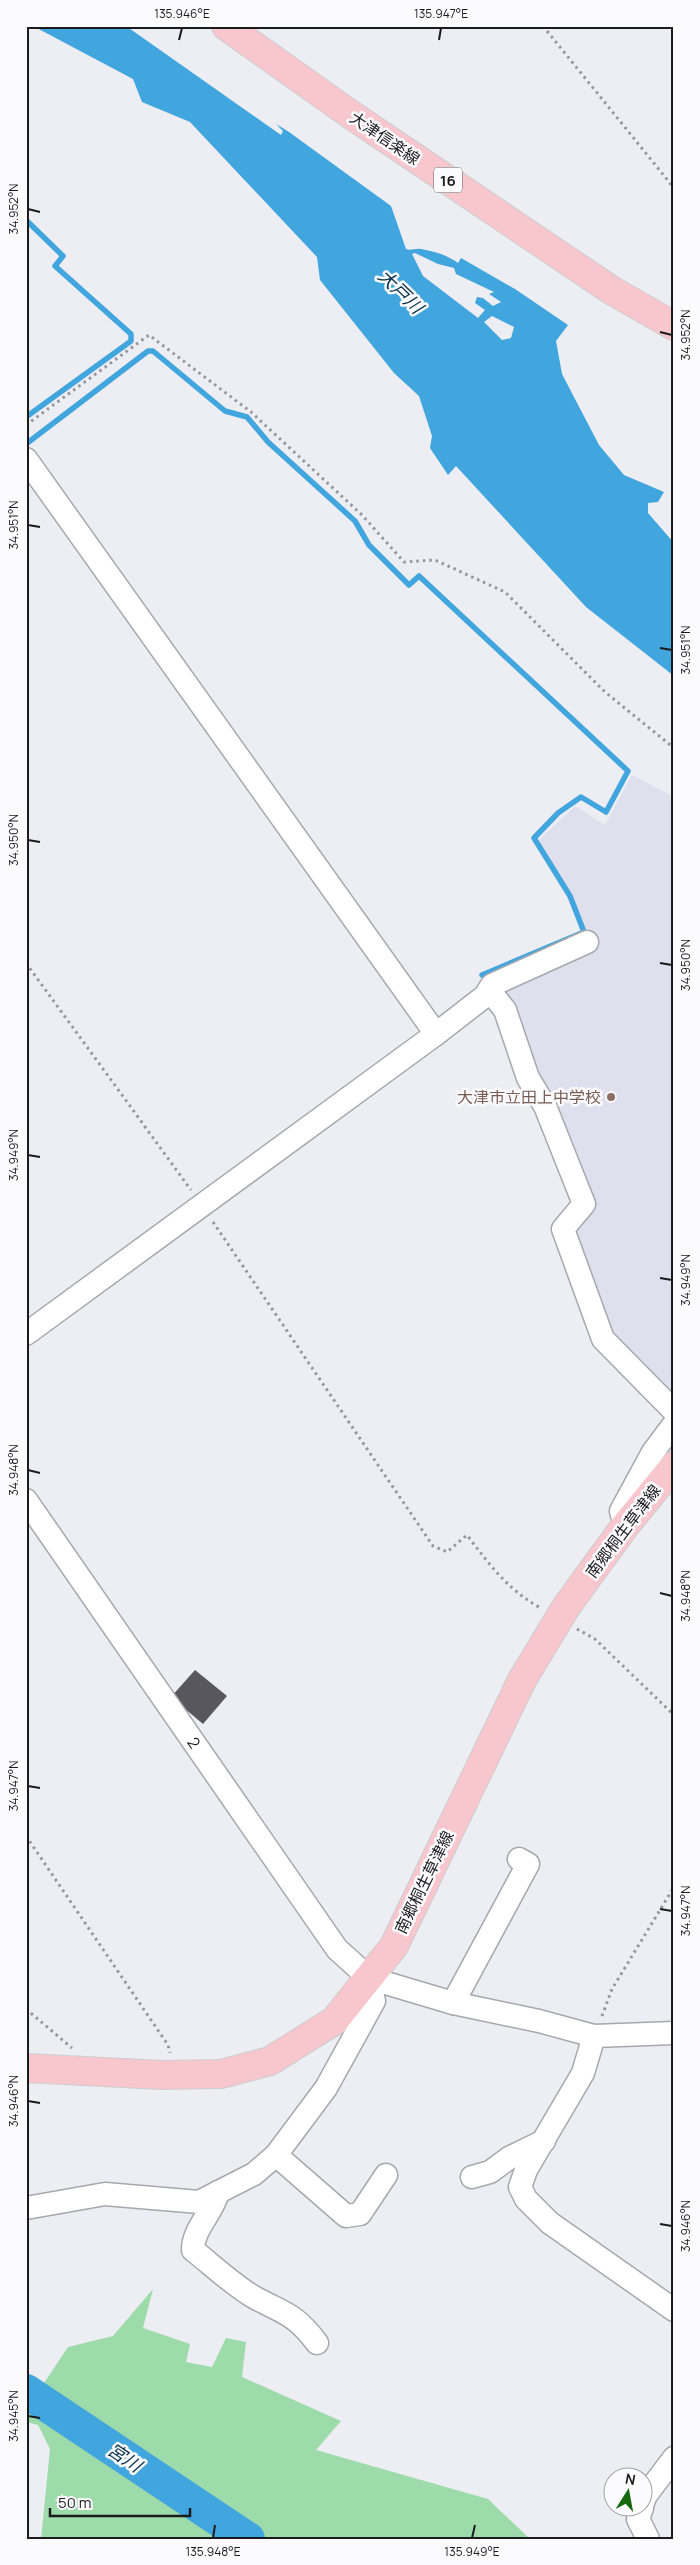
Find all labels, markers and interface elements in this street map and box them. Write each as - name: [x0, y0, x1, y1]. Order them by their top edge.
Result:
- text: 135.946°E: [154, 5, 210, 22]
- text: 135.947°E: [414, 5, 468, 22]
- street label: 大津信楽線: [346, 107, 424, 169]
- road number: 16: [434, 168, 462, 192]
- text: 34.952°N: [5, 183, 22, 235]
- water label: 大戸川: [373, 264, 430, 320]
- text: 34.952°N: [677, 309, 694, 361]
- text: 34.951°N: [5, 500, 22, 550]
- text: 34.951°N: [677, 625, 694, 675]
- text: 34.950°N: [5, 814, 22, 866]
- text: 34.950°N: [677, 939, 694, 991]
- place label: 大津市立田上中学校: [457, 1086, 601, 1108]
- marker: 大津市立田上中学校: [605, 1091, 617, 1103]
- text: 34.949°N: [5, 1129, 22, 1181]
- text: 34.949°N: [677, 1254, 694, 1306]
- text: 34.948°N: [5, 1444, 22, 1496]
- street label: 南郷桐生草津線: [581, 1480, 665, 1582]
- text: 34.948°N: [677, 1570, 694, 1622]
- street label: 2: [182, 1732, 206, 1753]
- text: 34.947°N: [5, 1761, 22, 1811]
- street label: 南郷桐生草津線: [390, 1827, 458, 1937]
- text: 34.947°N: [677, 1886, 694, 1936]
- text: 34.946°N: [5, 2075, 22, 2127]
- text: 34.946°N: [677, 2200, 694, 2252]
- text: 34.945°N: [5, 2390, 22, 2442]
- water label: 宮川: [103, 2437, 148, 2478]
- north arrow: [602, 2468, 652, 2518]
- text: N: [624, 2468, 637, 2489]
- scale bar: [50, 2485, 190, 2517]
- text: 50 m: [58, 2492, 92, 2513]
- text: 135.948°E: [185, 2543, 241, 2560]
- text: 135.949°E: [444, 2543, 500, 2560]

